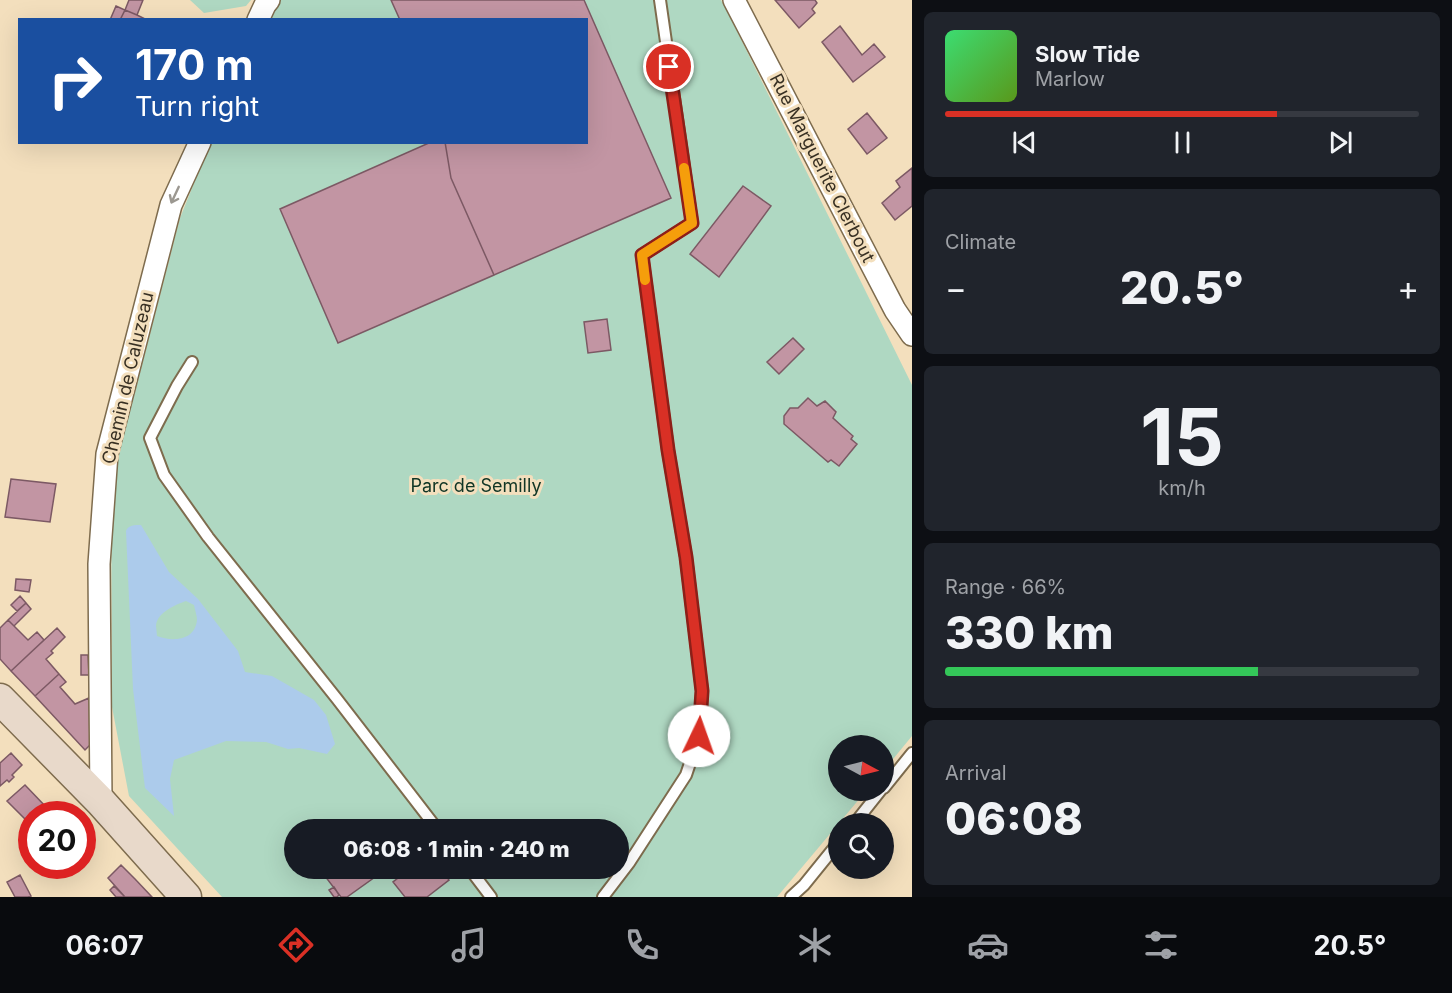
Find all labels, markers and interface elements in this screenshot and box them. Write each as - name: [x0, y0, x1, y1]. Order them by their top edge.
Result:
- text: 170 m: [135, 39, 253, 90]
- pin: [643, 41, 694, 92]
- text: Slow Tide: [1035, 41, 1140, 67]
- icon: right: [36, 42, 114, 120]
- icon: arrive: [652, 50, 685, 83]
- text: Marlow: [1035, 67, 1105, 91]
- street label: Rue Marguerite Clerbout: [766, 70, 879, 266]
- text: Turn right: [135, 90, 259, 123]
- icon: previous: [1008, 126, 1041, 159]
- icon: pause: [1166, 126, 1199, 159]
- icon: next: [1324, 126, 1357, 159]
- one-way arrow: [169, 186, 181, 204]
- text: Climate: [945, 230, 1016, 254]
- text: 20.5°: [1120, 260, 1244, 315]
- text: −: [945, 268, 967, 308]
- text: +: [1397, 268, 1419, 308]
- street label: Chemin de Caluzeau: [97, 290, 158, 466]
- text: 15: [1140, 389, 1224, 484]
- park label: Parc de Semilly: [410, 475, 542, 496]
- text: km/h: [1158, 476, 1206, 500]
- text: Range · 66%: [945, 575, 1066, 599]
- text: 330 km: [945, 605, 1114, 660]
- position arrow: [667, 704, 731, 768]
- north arrow: [828, 735, 894, 801]
- map controls: [828, 735, 894, 879]
- text: Arrival: [945, 761, 1007, 785]
- text: 06:08: [945, 791, 1083, 846]
- speed limit sign: 20: [18, 801, 96, 879]
- button: search: [828, 813, 894, 879]
- text: 06:08 · 1 min · 240 m: [343, 836, 570, 862]
- icon: directions: [275, 924, 317, 966]
- icon: music: [448, 924, 490, 966]
- icon: phone: [621, 924, 663, 966]
- icon: climate: [794, 924, 836, 966]
- icon: car: [967, 924, 1009, 966]
- icon: filters: [1140, 924, 1182, 966]
- text: 06:07: [66, 929, 144, 962]
- text: 20.5°: [1314, 929, 1386, 962]

